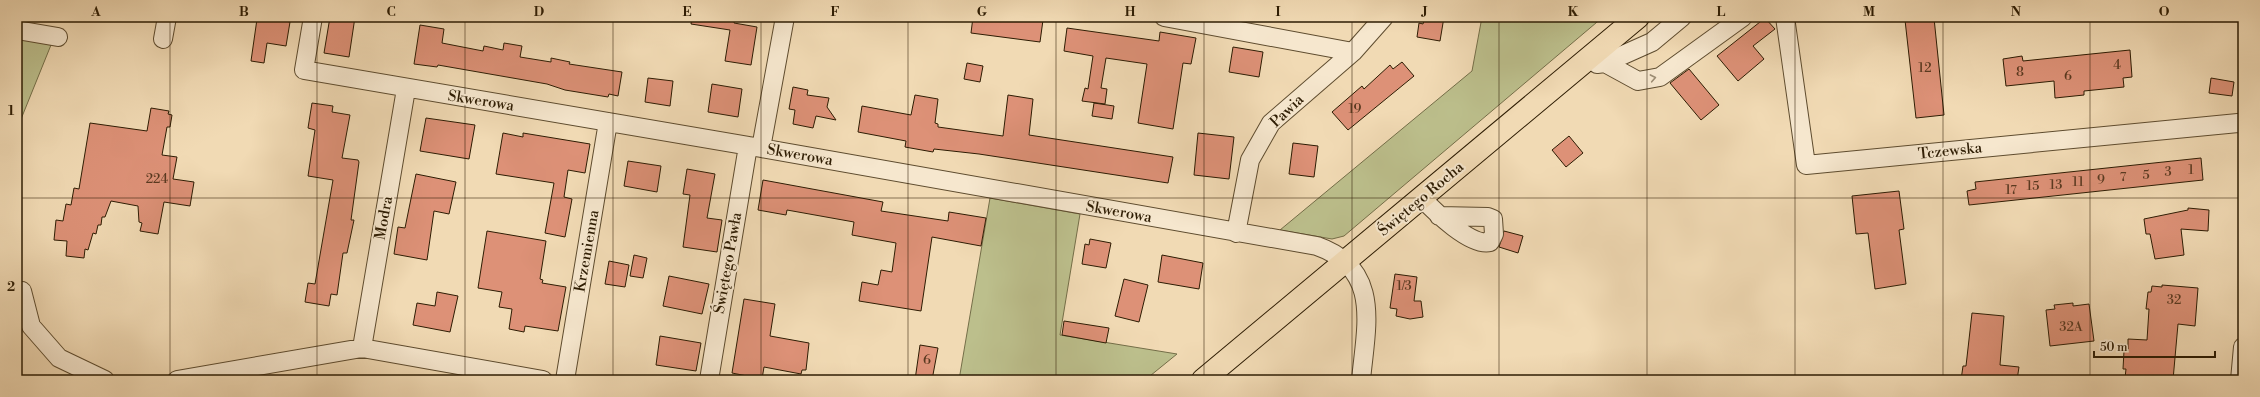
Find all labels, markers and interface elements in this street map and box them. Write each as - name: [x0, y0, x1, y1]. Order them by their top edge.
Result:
- text: A: [90, 4, 101, 20]
- text: B: [239, 4, 249, 20]
- text: C: [386, 4, 396, 20]
- text: D: [534, 4, 544, 20]
- text: E: [682, 4, 692, 20]
- text: F: [830, 4, 840, 20]
- text: G: [977, 4, 988, 20]
- text: H: [1125, 4, 1136, 20]
- text: I: [1275, 4, 1281, 20]
- text: J: [1420, 4, 1428, 20]
- text: K: [1568, 4, 1579, 20]
- text: L: [1717, 4, 1726, 20]
- text: M: [1863, 4, 1875, 20]
- text: N: [2011, 4, 2022, 20]
- text: O: [2159, 4, 2170, 20]
- house number: 4: [2113, 57, 2121, 73]
- house number: 12: [1918, 60, 1932, 76]
- house number: 8: [2016, 64, 2024, 80]
- house number: 6: [2064, 68, 2072, 84]
- one-way arrow: [1650, 74, 1656, 83]
- street label: Skwerowa: [447, 86, 516, 116]
- street label: Pawia: [1266, 90, 1308, 132]
- house number: 19: [1348, 101, 1362, 117]
- text: 1: [8, 103, 15, 119]
- street label: Tczewska: [1917, 138, 1983, 164]
- street label: Skwerowa: [765, 140, 835, 170]
- street label: Świętego Rocha: [1374, 157, 1468, 240]
- house number: 1: [2188, 162, 2194, 178]
- house number: 3: [2164, 164, 2172, 180]
- house number: 5: [2142, 167, 2150, 183]
- house number: 7: [2120, 169, 2127, 185]
- house number: 224: [146, 171, 169, 187]
- house number: 9: [2097, 172, 2105, 188]
- house number: 11: [2072, 174, 2084, 190]
- house number: 13: [2050, 177, 2062, 193]
- house number: 15: [2027, 178, 2039, 194]
- house number: 17: [2005, 182, 2017, 198]
- street label: Modra: [371, 194, 397, 241]
- street label: Skwerowa: [1084, 197, 1154, 227]
- street label: Krzemienna: [570, 208, 604, 294]
- street label: Świętego Pawła: [709, 210, 746, 315]
- house number: 1/3: [1396, 278, 1412, 294]
- text: 2: [7, 279, 15, 295]
- house number: 32: [2167, 292, 2181, 308]
- house number: 32A: [2059, 319, 2084, 335]
- scale bar: [2094, 333, 2215, 359]
- text: 50 m: [2100, 340, 2128, 355]
- house number: 6: [923, 352, 931, 368]

